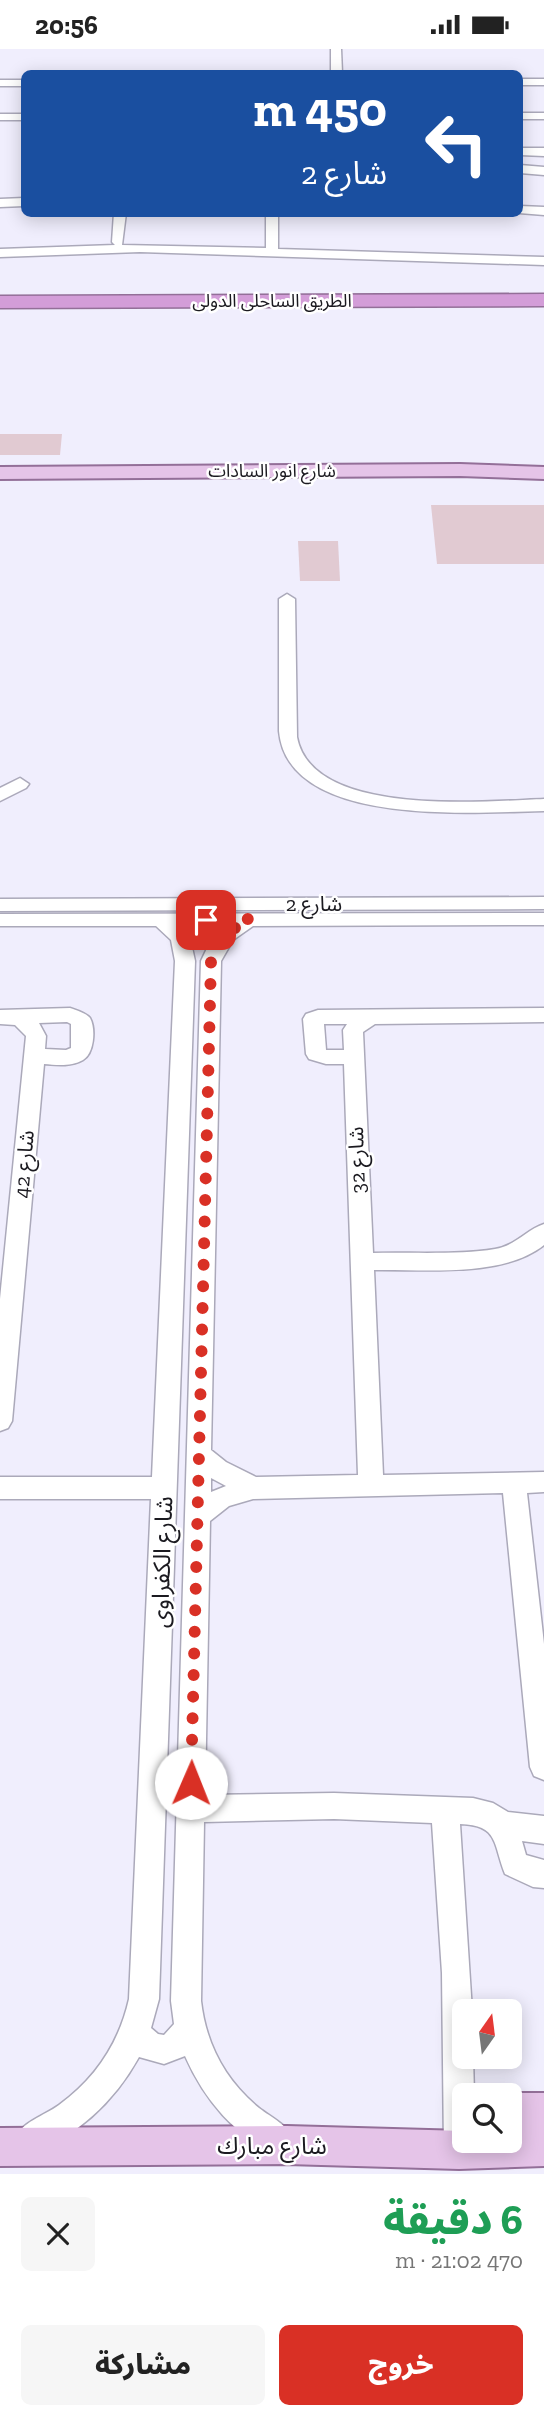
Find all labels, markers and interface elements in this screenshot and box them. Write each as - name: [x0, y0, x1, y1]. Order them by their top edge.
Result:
- text: 20:56: [35, 9, 98, 41]
- text: 450 m: [253, 80, 387, 139]
- icon: left: [411, 98, 502, 189]
- text: شارع 2: [301, 154, 387, 192]
- street label: الطريق الساحلى الدولى: [192, 290, 352, 312]
- street label: شارع انور السادات: [208, 460, 336, 485]
- pin: [176, 890, 236, 950]
- street label: شارع 2: [286, 891, 342, 919]
- icon: arrive: [187, 901, 225, 939]
- street label: شارع 32: [343, 1126, 373, 1194]
- street label: شارع 42: [8, 1129, 42, 1199]
- street label: شارع الكفراوى: [145, 1496, 181, 1628]
- position arrow: [154, 1746, 228, 1820]
- north arrow: [452, 1999, 522, 2069]
- map controls: [452, 1999, 522, 2153]
- button: search: [452, 2083, 522, 2153]
- street label: شارع مبارك: [217, 2131, 327, 2163]
- text: 6 دقيقة: [383, 2194, 523, 2245]
- button: close: [21, 2197, 95, 2271]
- text: 470 m · 21:02: [395, 2246, 523, 2274]
- button: مشاركة: [21, 2325, 265, 2405]
- button: خروج: [279, 2325, 523, 2405]

